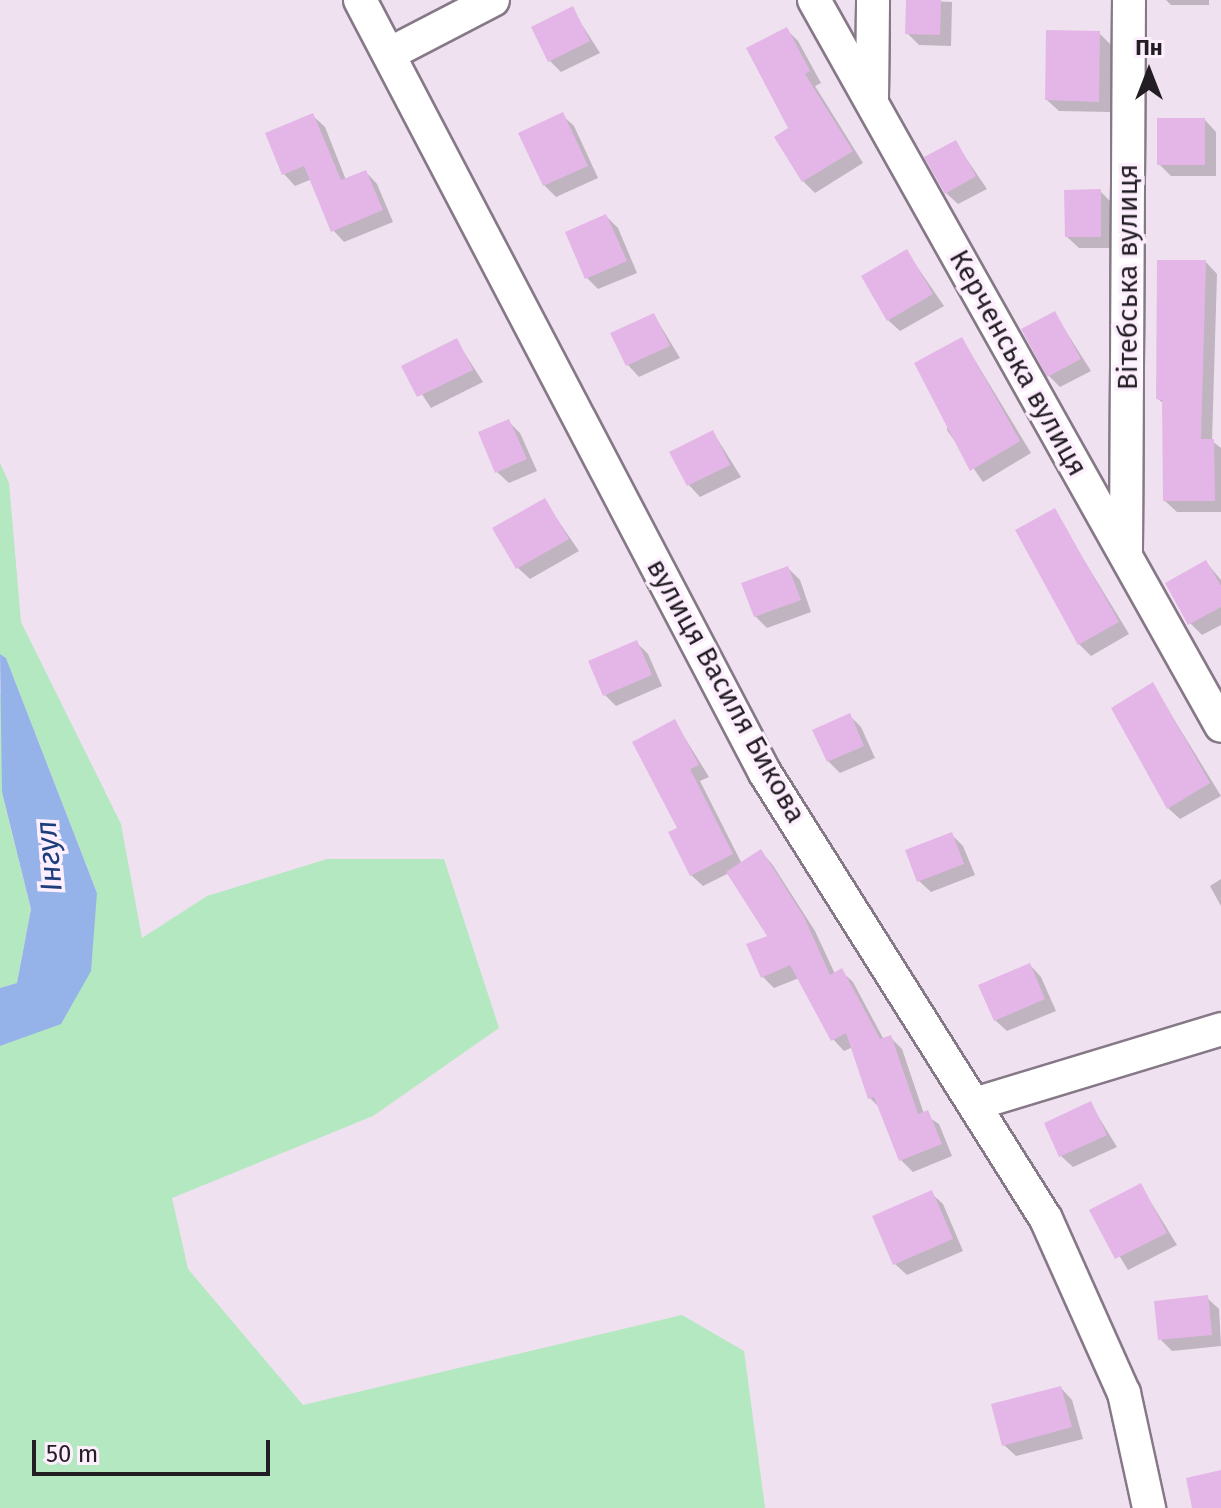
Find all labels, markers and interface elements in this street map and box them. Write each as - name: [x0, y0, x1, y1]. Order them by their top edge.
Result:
- north arrow: [1109, 32, 1189, 112]
- text: Пн: [1135, 34, 1163, 61]
- street label: Вітебська вулиця: [1111, 164, 1145, 390]
- street label: Керченська вулиця: [942, 244, 1094, 482]
- street label: вулиця Василя Бикова: [639, 553, 813, 829]
- water label: Інгул: [28, 819, 70, 893]
- scale bar: [36, 1424, 274, 1474]
- text: 50 m: [46, 1440, 98, 1468]

